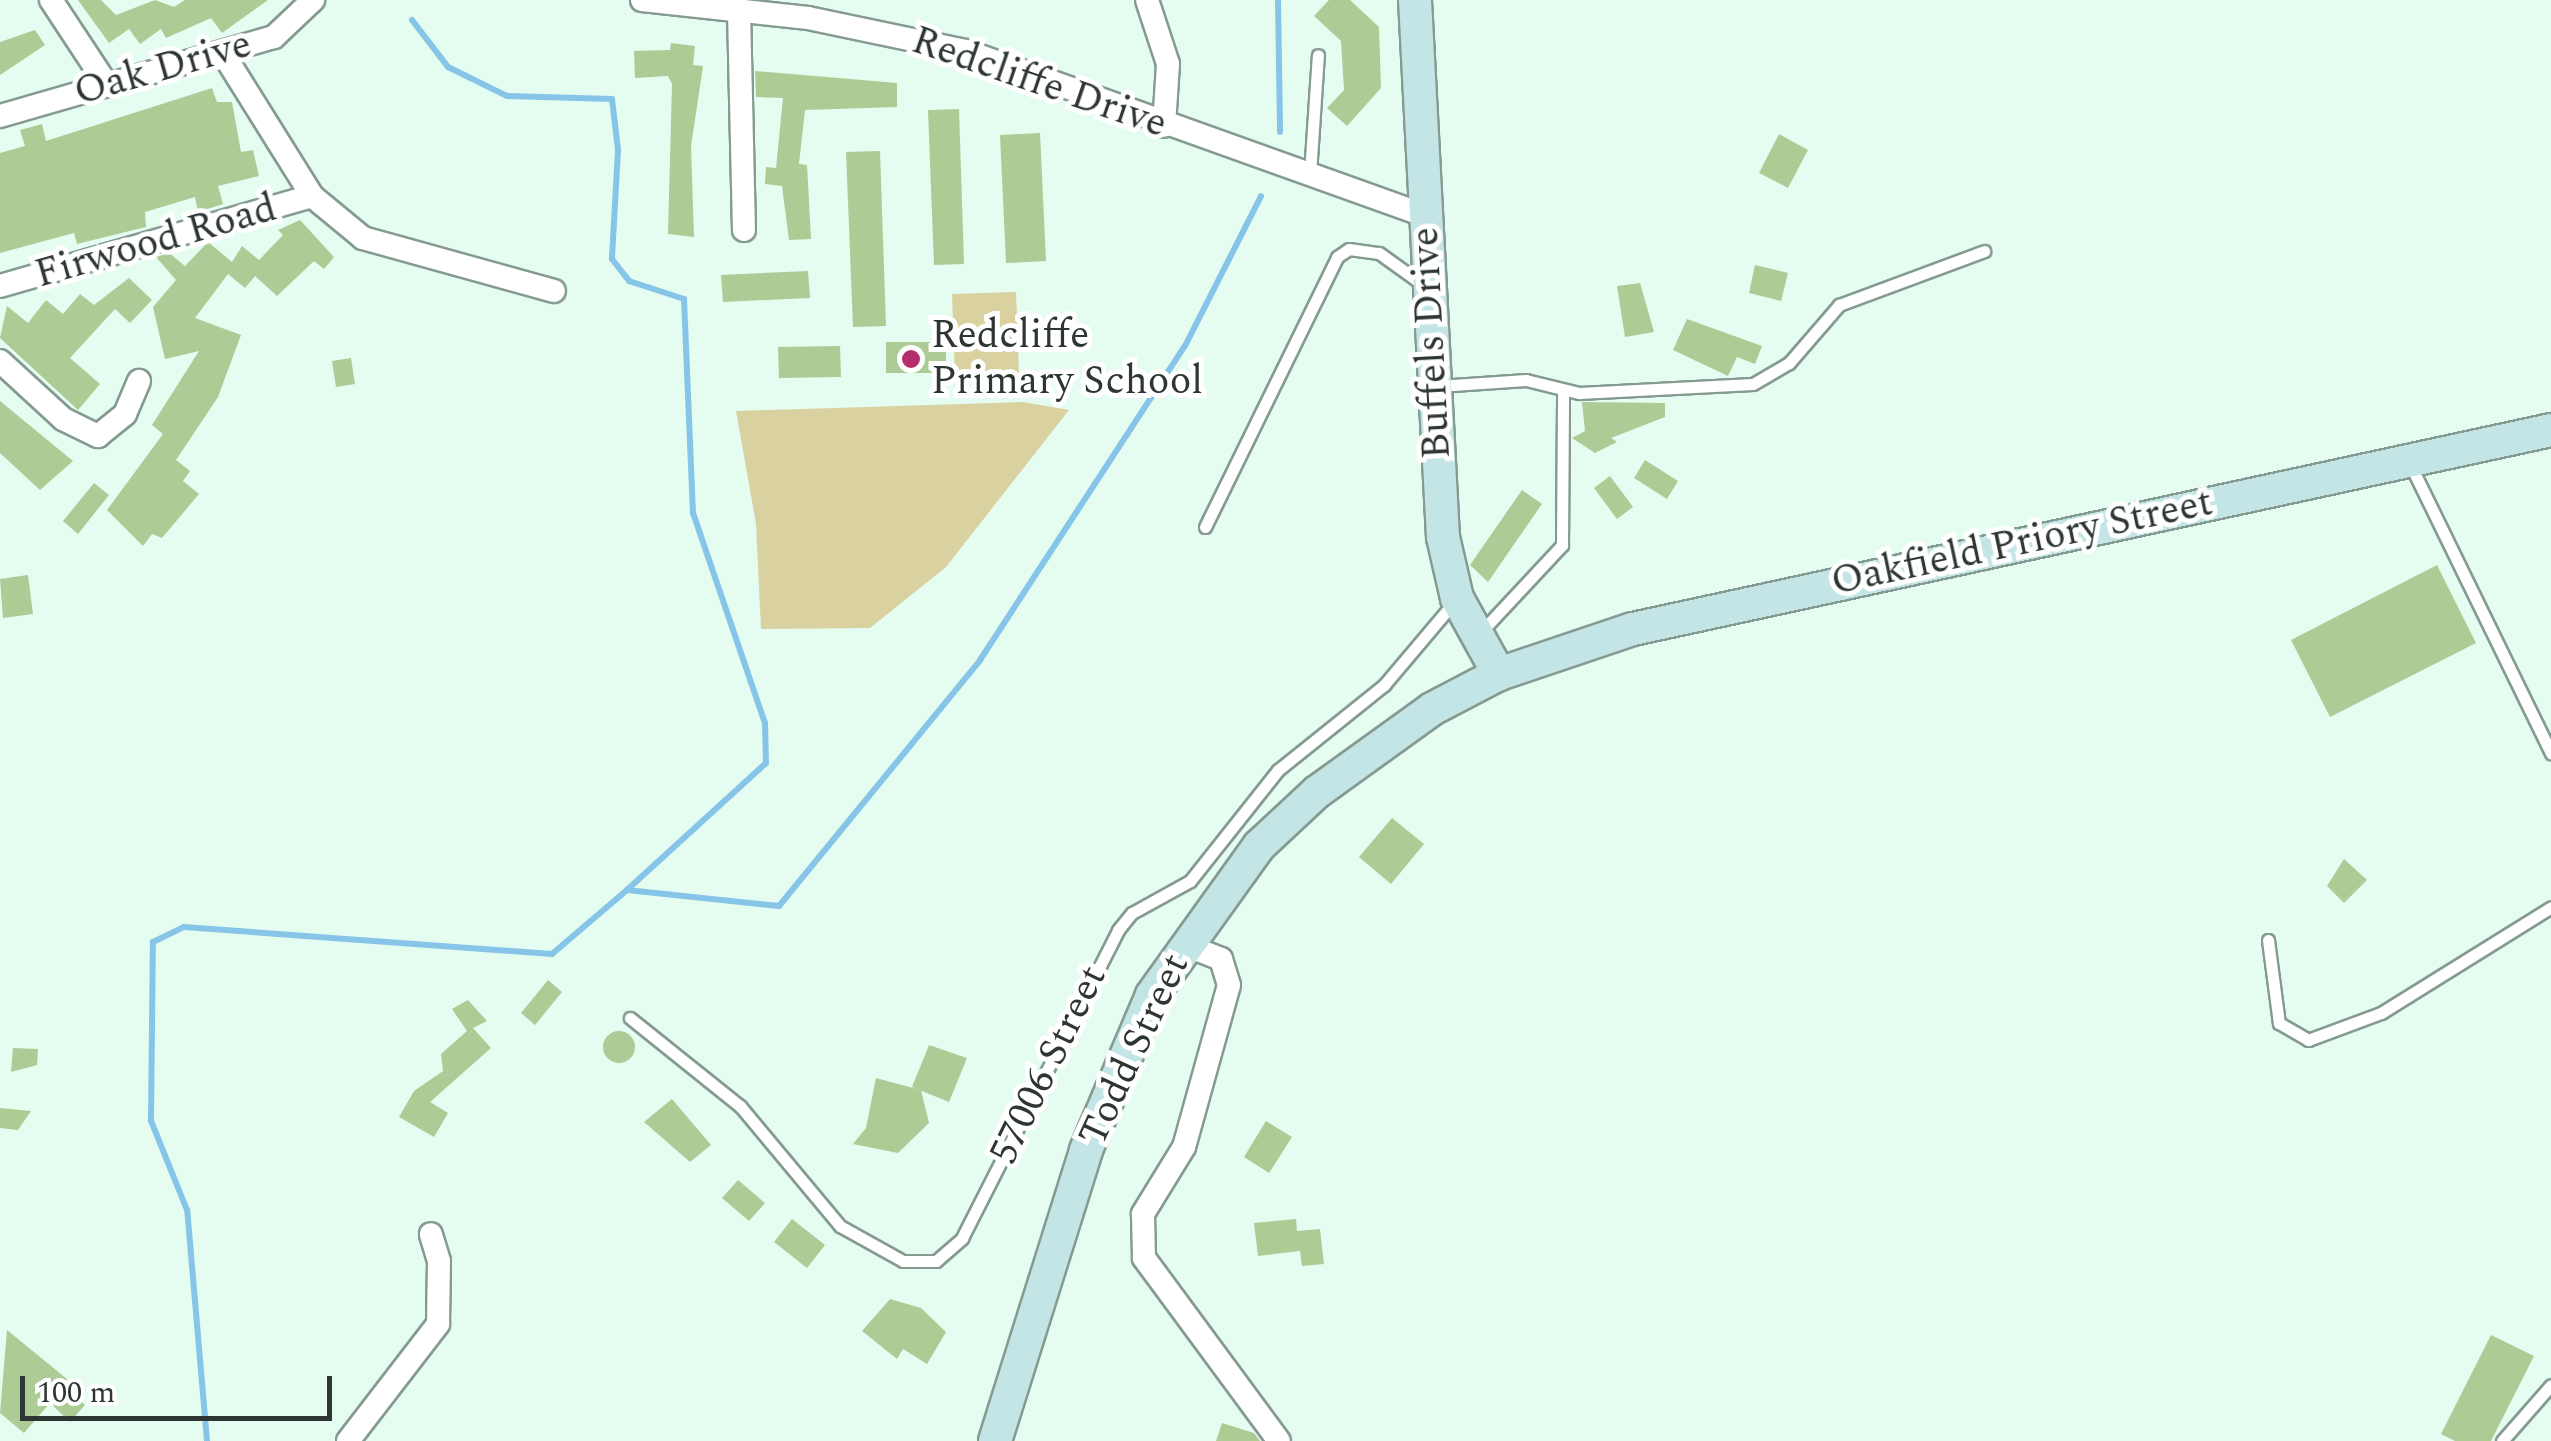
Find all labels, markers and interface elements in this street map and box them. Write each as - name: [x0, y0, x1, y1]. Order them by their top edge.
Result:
- street label: Redcliffe Drive: [905, 17, 1173, 149]
- street label: Oak Drive: [69, 21, 257, 117]
- street label: Firwood Road: [30, 185, 282, 299]
- street label: Buffels Drive: [1402, 226, 1462, 460]
- place label: Redcliffe Primary School: [931, 312, 1203, 406]
- marker: Redcliffe Primary School: [900, 348, 922, 370]
- street label: Oakfield Priory Street: [1827, 479, 2217, 607]
- street label: Todd Street: [1070, 946, 1200, 1154]
- street label: 57006 Street: [980, 958, 1118, 1172]
- scale bar: [25, 1356, 338, 1418]
- text: 100 m: [37, 1370, 115, 1416]

